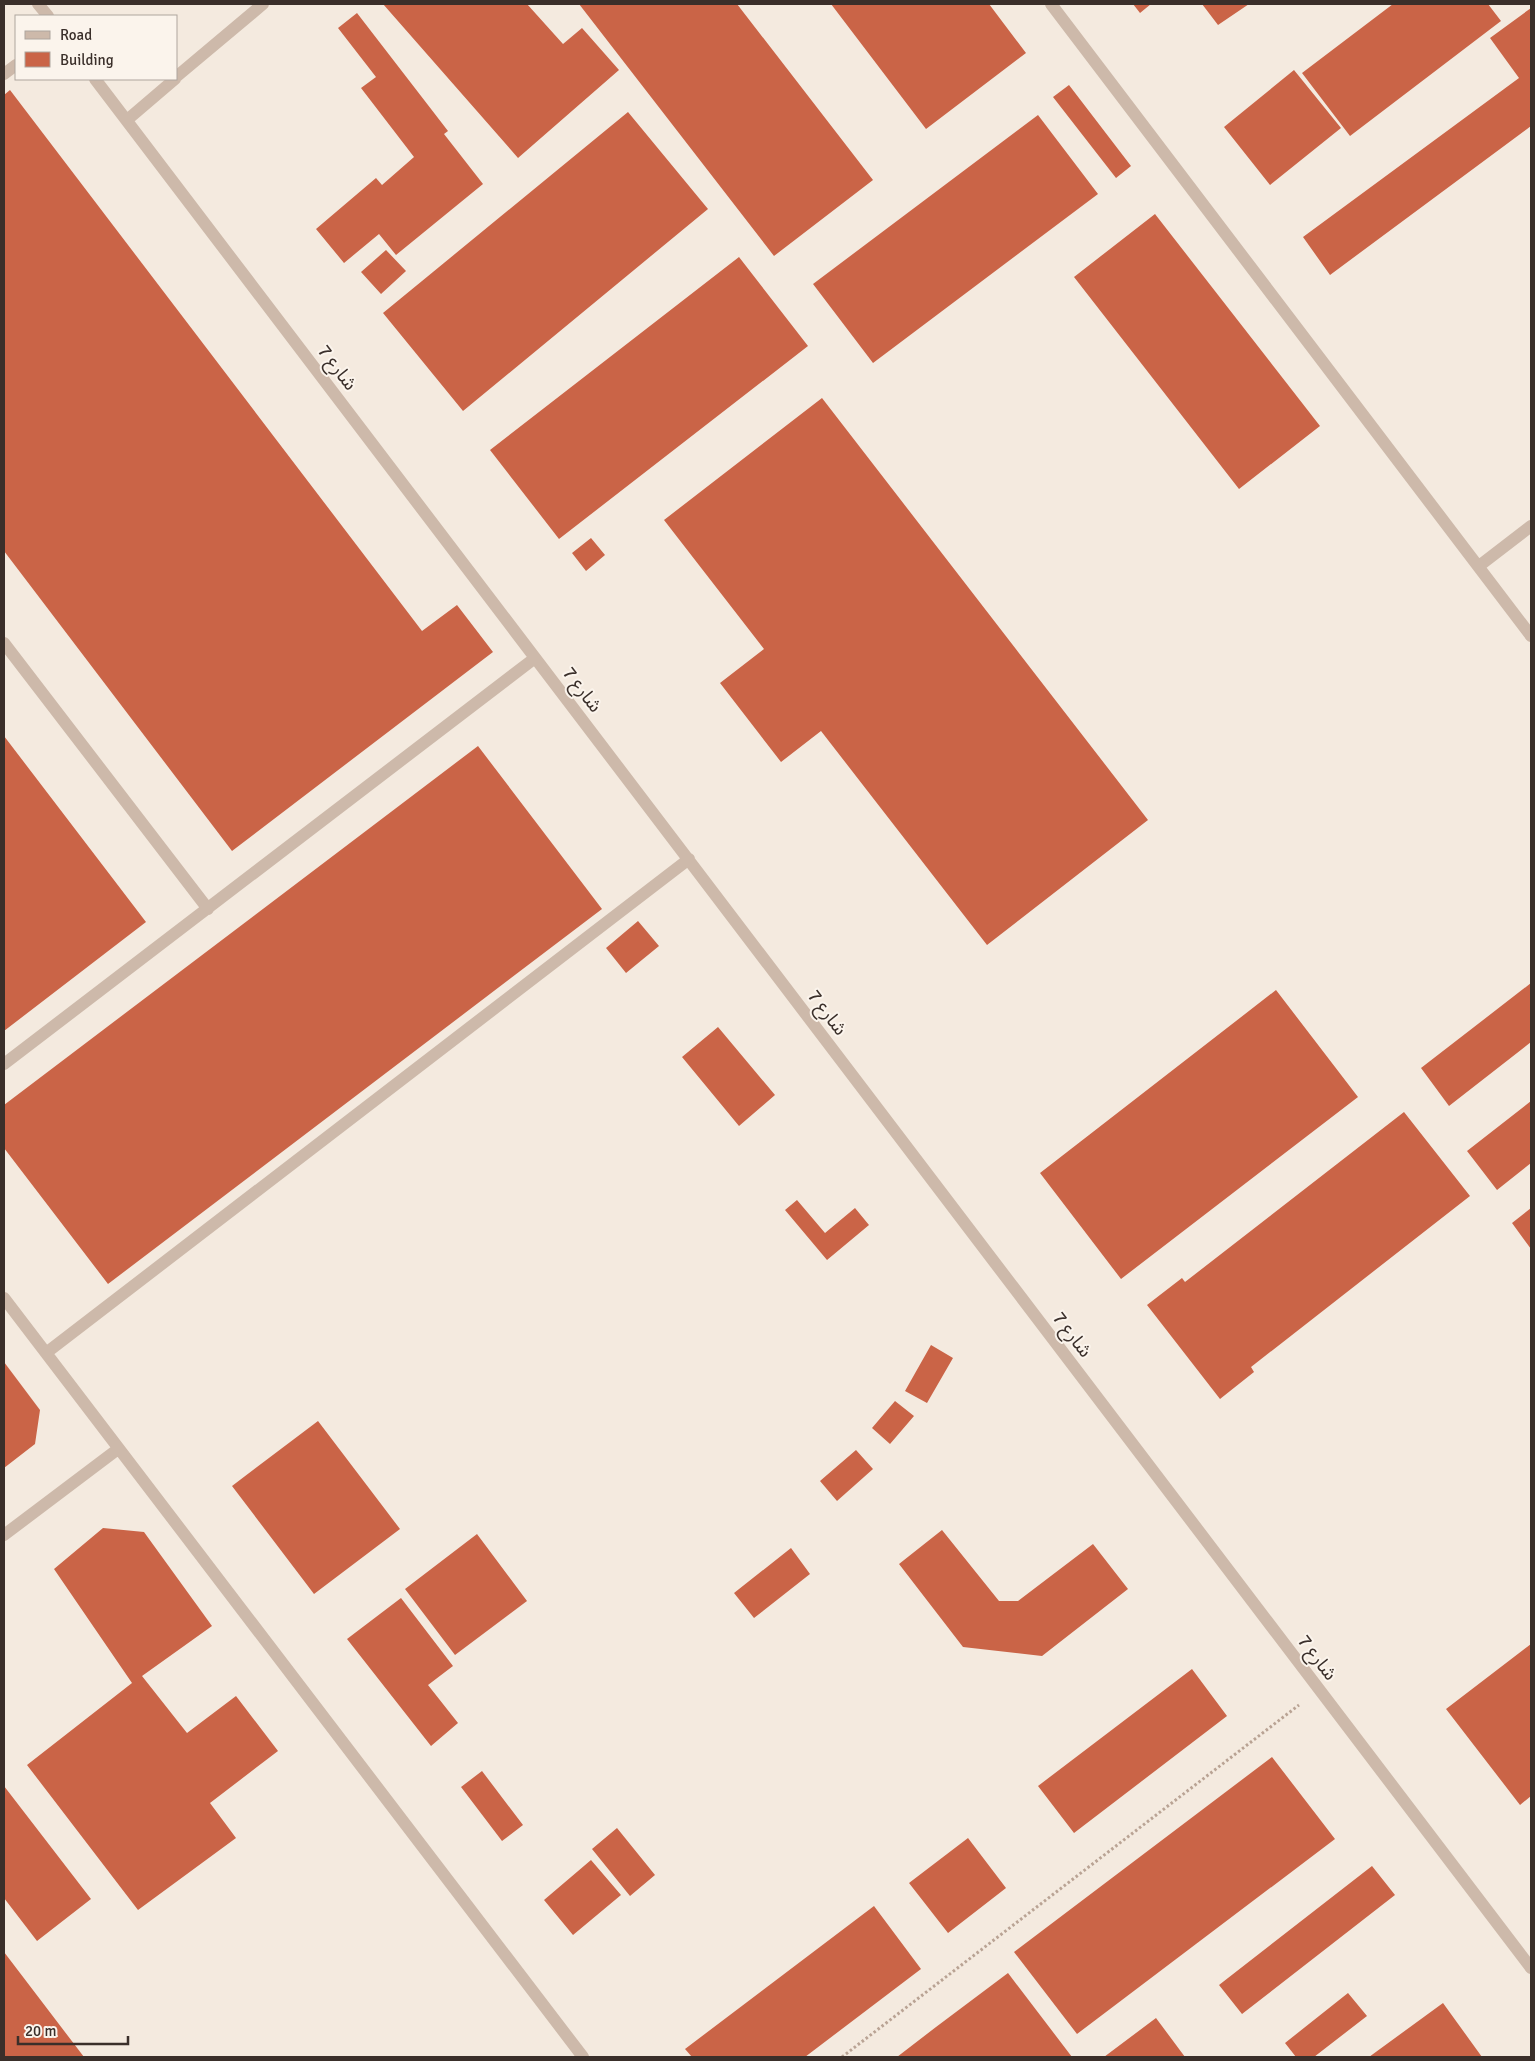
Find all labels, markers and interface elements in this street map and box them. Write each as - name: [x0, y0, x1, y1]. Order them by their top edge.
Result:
- legend: [15, 15, 178, 80]
- text: Road: [60, 26, 92, 44]
- text: Building: [60, 51, 114, 69]
- street label: شارع 7: [311, 340, 362, 396]
- street label: شارع 7: [556, 662, 607, 718]
- street label: شارع 7: [801, 985, 852, 1041]
- street label: شارع 7: [1046, 1307, 1097, 1363]
- street label: شارع 7: [1291, 1630, 1342, 1686]
- scale bar: [18, 2014, 128, 2046]
- text: 20 m: [25, 2022, 56, 2040]

